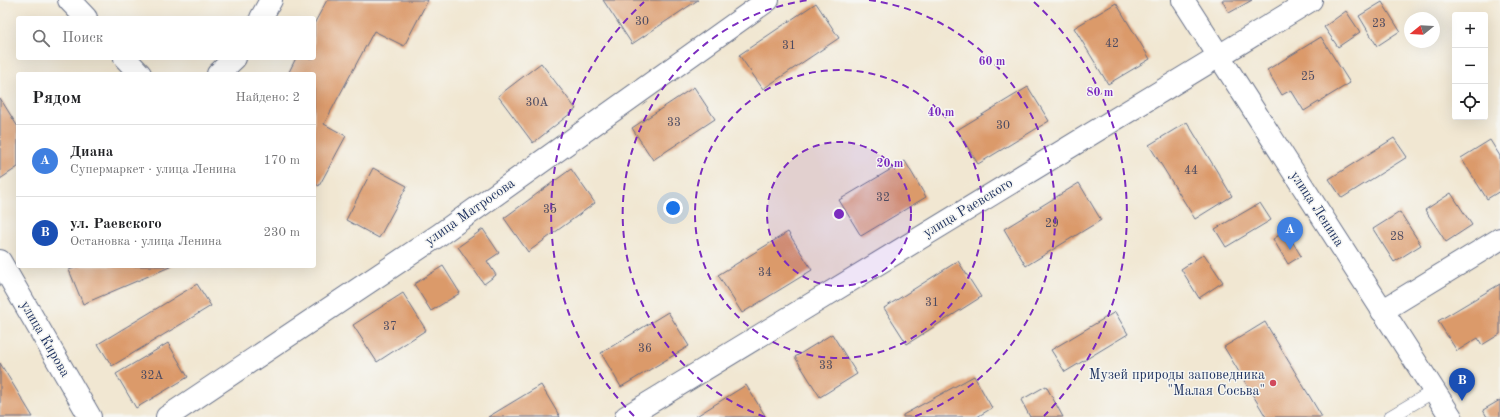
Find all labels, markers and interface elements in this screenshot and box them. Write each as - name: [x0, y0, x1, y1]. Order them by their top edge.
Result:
- north arrow: [1404, 12, 1440, 48]
- map controls: [1452, 12, 1488, 120]
- button: +: [1452, 12, 1488, 48]
- search box: [16, 16, 316, 60]
- house number: 30: [635, 16, 649, 28]
- house number: 23: [1372, 18, 1386, 30]
- icon: search: [30, 27, 52, 49]
- text: Поиск: [62, 31, 103, 46]
- house number: 42: [1105, 38, 1119, 50]
- house number: 31: [782, 40, 796, 52]
- button: −: [1452, 48, 1488, 84]
- text: 60 m: [979, 56, 1006, 68]
- house number: 25: [1301, 70, 1315, 83]
- button: locate: [1452, 84, 1488, 120]
- text: 80 m: [1087, 87, 1114, 99]
- text: Рядом: [32, 90, 81, 107]
- text: Найдено: 2: [236, 91, 300, 104]
- house number: 30А: [525, 97, 549, 109]
- text: 40 m: [928, 107, 955, 119]
- house number: 33: [667, 117, 681, 129]
- house number: 30: [996, 120, 1010, 132]
- text: Диана: [70, 145, 113, 160]
- text: A: [40, 154, 50, 167]
- text: 170 m: [263, 154, 300, 167]
- text: 20 m: [877, 158, 904, 170]
- text: Супермаркет · улица Ленина: [70, 163, 236, 176]
- house number: 44: [1184, 165, 1198, 177]
- street label: улица Ленина: [1287, 169, 1347, 249]
- street label: улица Матросова: [423, 176, 517, 248]
- street label: улица Раевского: [921, 176, 1015, 240]
- house number: 32: [876, 192, 890, 204]
- your location: [663, 198, 683, 218]
- house number: 35: [543, 203, 557, 216]
- centre of rings: [832, 207, 846, 221]
- text: ул. Раевского: [70, 217, 162, 232]
- pin: A: [1277, 217, 1303, 250]
- house number: 29: [1045, 218, 1059, 230]
- text: B: [40, 226, 50, 239]
- text: 230 m: [263, 226, 300, 239]
- house number: 28: [1390, 231, 1404, 243]
- text: Остановка · улица Ленина: [70, 235, 222, 248]
- house number: 34: [758, 267, 772, 279]
- house number: 31: [925, 297, 939, 309]
- street label: улица Кирова: [18, 299, 72, 379]
- house number: 37: [383, 321, 397, 333]
- house number: 36: [638, 343, 652, 355]
- house number: 33: [819, 360, 833, 372]
- place label: Музей природы заповедника "Малая Сосьва": [1089, 368, 1265, 398]
- pin: B: [1449, 368, 1475, 401]
- house number: 32А: [140, 370, 164, 382]
- marker: Музей природы заповедника "Малая Сосьва": [1268, 378, 1278, 388]

